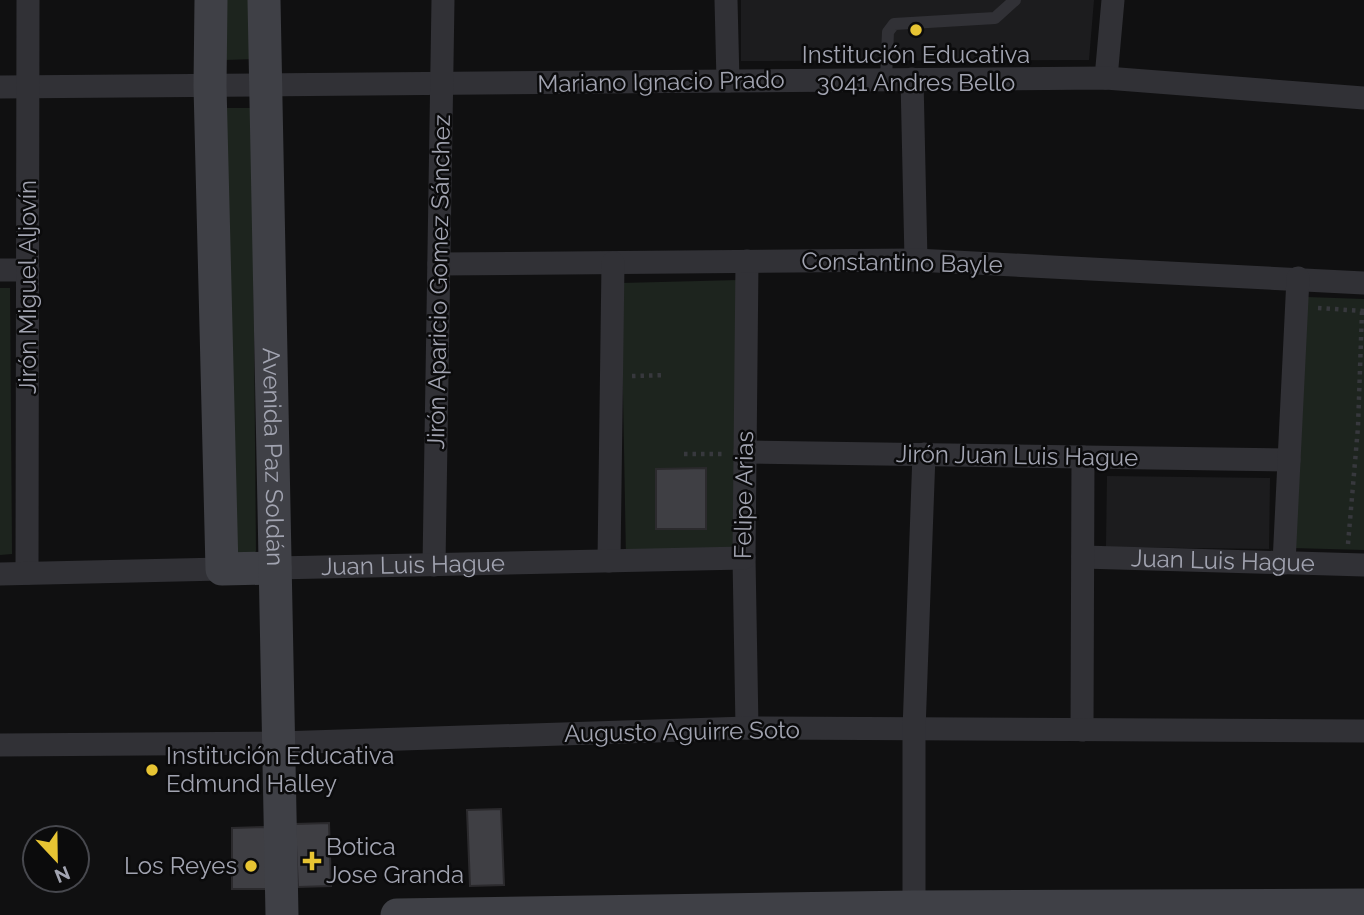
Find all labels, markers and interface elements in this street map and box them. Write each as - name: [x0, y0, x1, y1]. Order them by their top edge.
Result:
- marker: Institución Educativa 3041 Andres Bello: [908, 22, 924, 38]
- place label: Institución Educativa 3041 Andres Bello: [802, 40, 1030, 97]
- street label: Mariano Ignacio Prado: [537, 65, 785, 98]
- street label: Jirón Aparicio Gomez Sánchez: [421, 114, 456, 450]
- street label: Jirón Miguel Aljovín: [13, 180, 42, 394]
- street label: Constantino Bayle: [801, 246, 1003, 279]
- street label: Avenida Paz Soldán: [257, 347, 290, 566]
- street label: Felipe Arias: [728, 431, 759, 559]
- street label: Jirón Juan Luis Hague: [896, 439, 1138, 472]
- street label: Juan Luis Hague: [1131, 543, 1315, 578]
- street label: Juan Luis Hague: [321, 548, 505, 581]
- street label: Augusto Aguirre Soto: [564, 715, 800, 748]
- place label: Institución Educativa Edmund Halley: [166, 741, 394, 798]
- marker: Institución Educativa Edmund Halley: [144, 762, 160, 778]
- north arrow: [21, 824, 91, 894]
- place label: Botica Jose Granda: [326, 832, 464, 889]
- place label: Los Reyes: [124, 851, 237, 880]
- marker: Botica Jose Granda: [304, 853, 320, 869]
- marker: Los Reyes: [243, 858, 259, 874]
- text: N: [52, 862, 73, 888]

